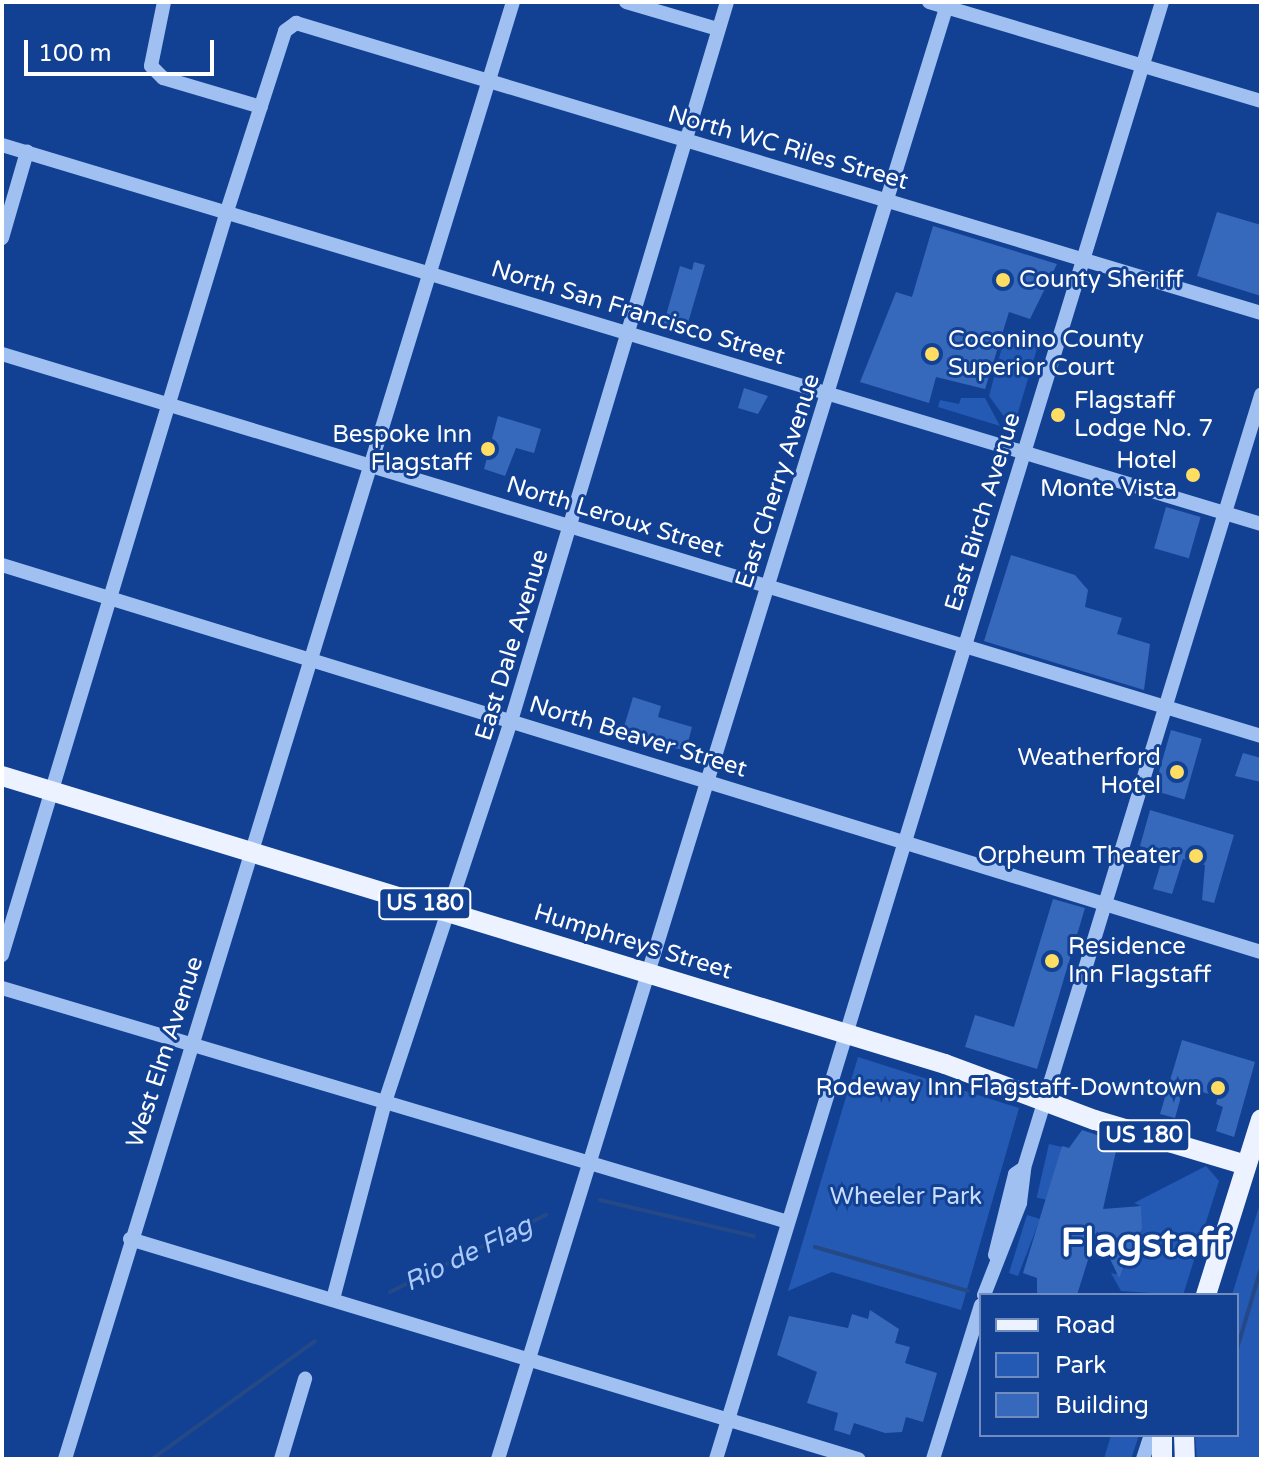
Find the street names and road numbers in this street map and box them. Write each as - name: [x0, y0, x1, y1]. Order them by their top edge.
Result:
- street label: North WC Riles Street: [664, 100, 912, 196]
- street label: North San Francisco Street: [488, 255, 788, 371]
- street label: East Cherry Avenue: [730, 370, 826, 592]
- street label: East Birch Avenue: [939, 409, 1027, 615]
- street label: North Leroux Street: [503, 470, 727, 564]
- street label: East Dale Avenue: [469, 546, 555, 744]
- street label: North Beaver Street: [526, 690, 750, 784]
- road number: US 180: [377, 886, 473, 922]
- street label: Humphreys Street: [530, 898, 736, 986]
- street label: West Elm Avenue: [121, 953, 209, 1151]
- road number: US 180: [1096, 1118, 1192, 1154]

